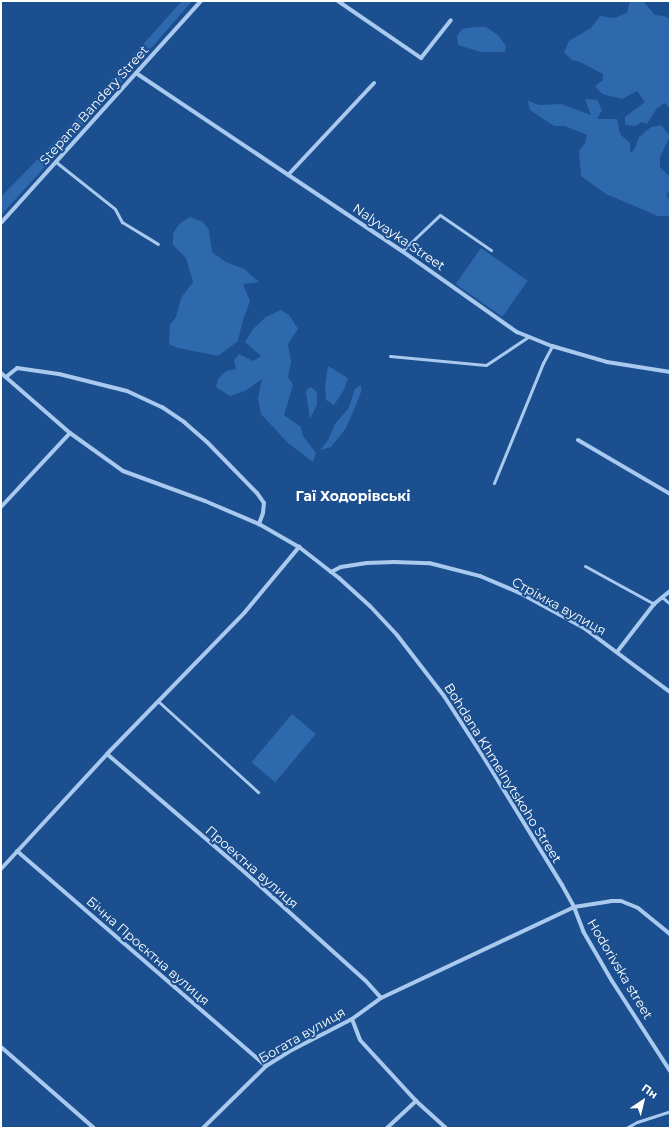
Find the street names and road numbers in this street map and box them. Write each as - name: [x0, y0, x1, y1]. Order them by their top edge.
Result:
- street label: Stepana Bandery Street: [36, 42, 152, 168]
- street label: Nalyvayka Street: [350, 200, 448, 274]
- street label: Стрімка вулиця: [509, 574, 609, 638]
- street label: Bohdana Khmelnytskoho Street: [441, 680, 565, 866]
- street label: Проектна вулиця: [202, 822, 302, 912]
- street label: Бічна Проєктна вулиця: [83, 893, 213, 1009]
- street label: Hodorivska street: [584, 916, 656, 1022]
- street label: Богата вулиця: [256, 1004, 348, 1066]

